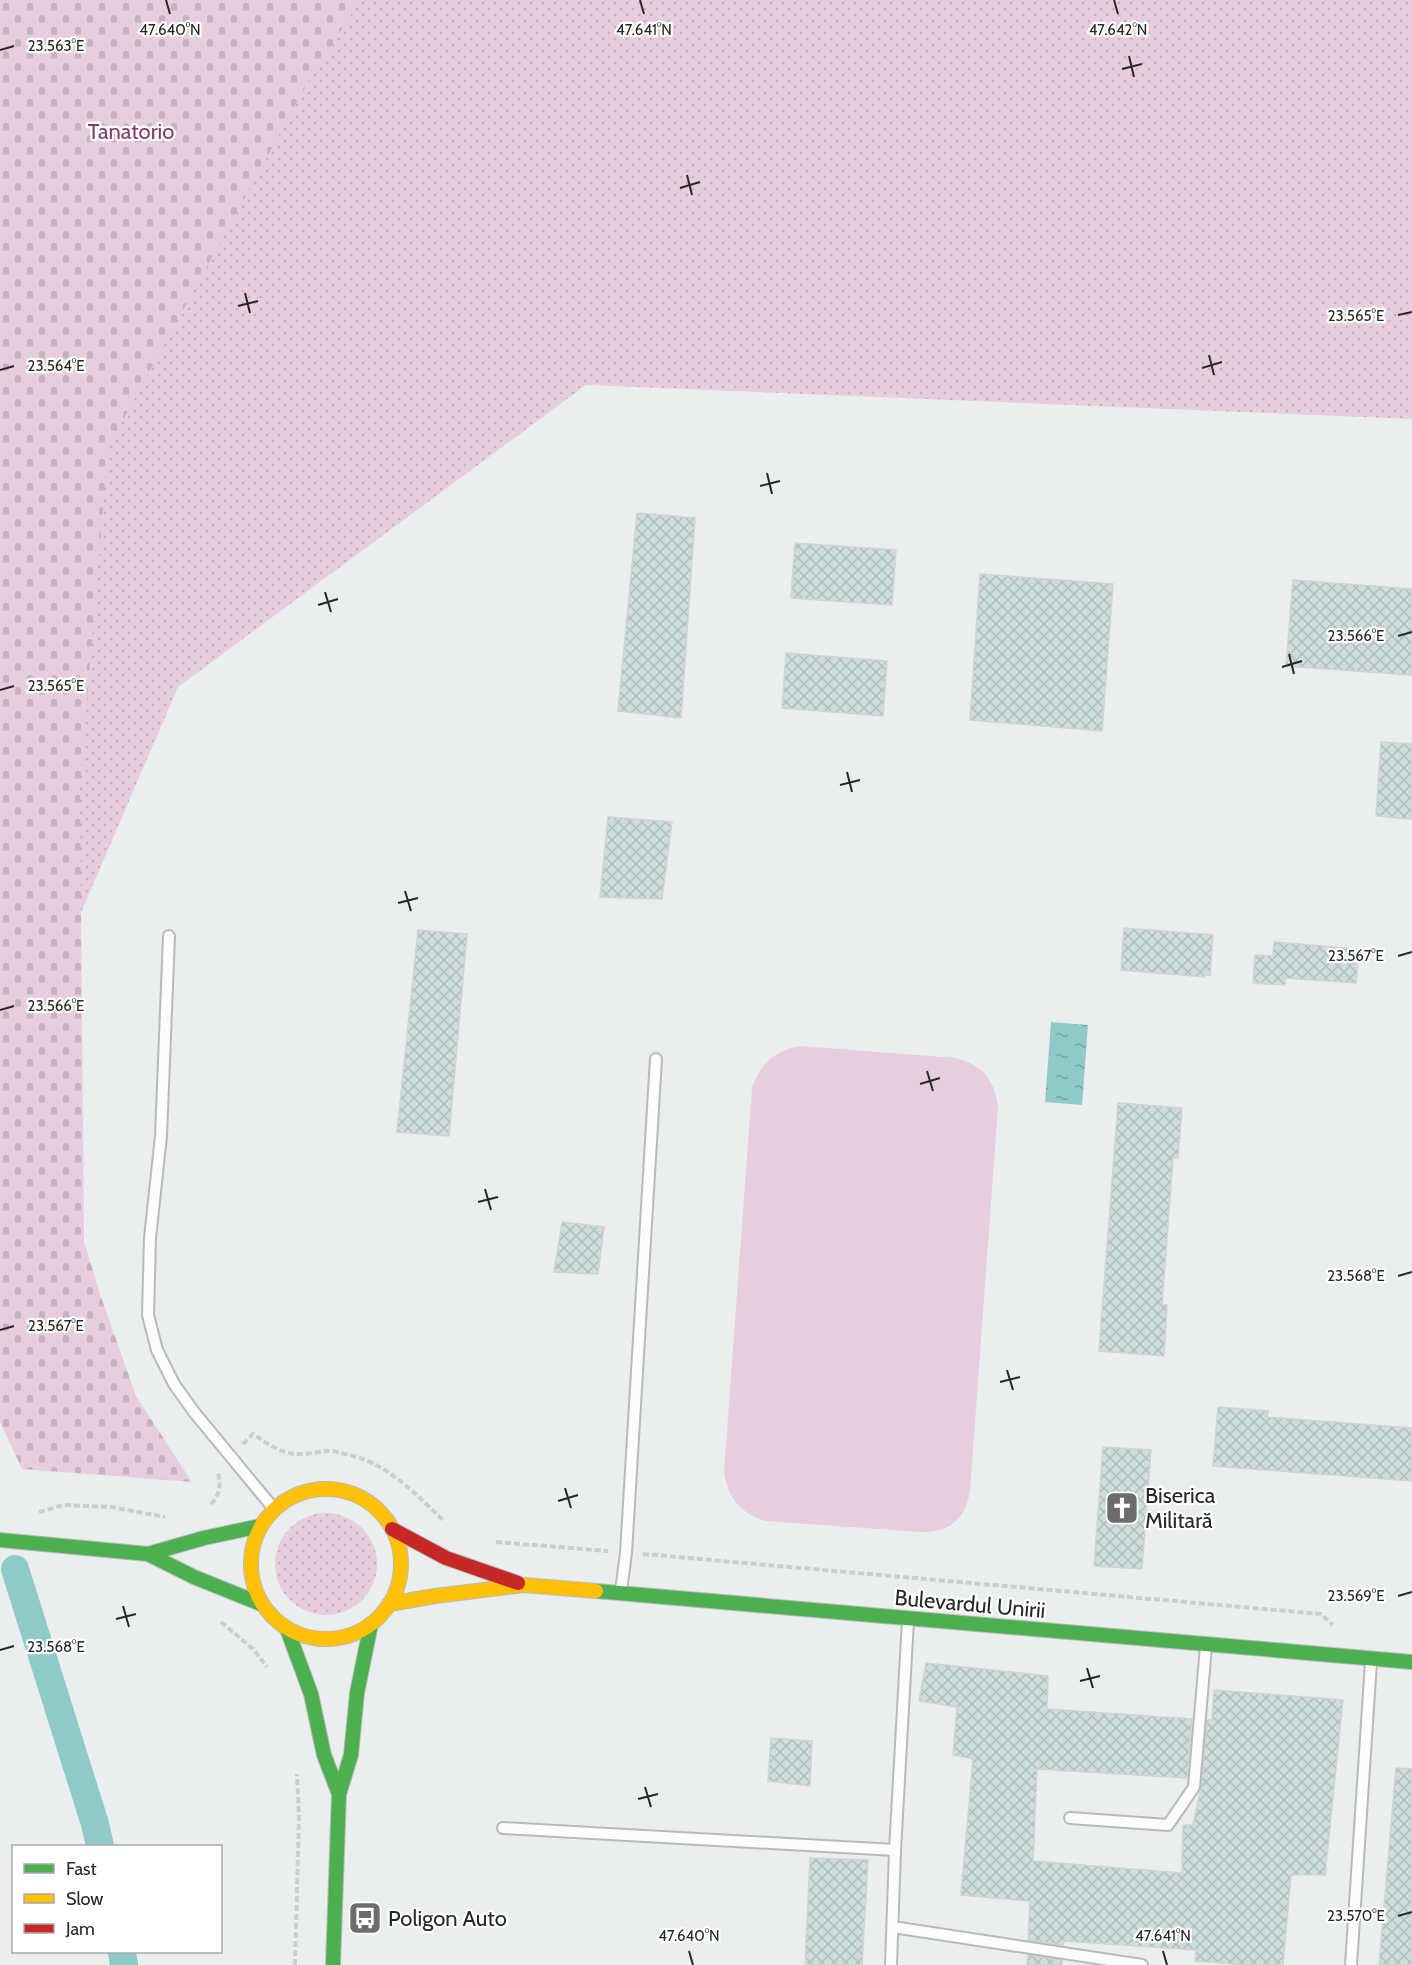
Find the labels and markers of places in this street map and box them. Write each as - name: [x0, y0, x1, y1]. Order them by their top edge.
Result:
- place label: Biserica Militară: [1145, 1482, 1216, 1534]
- church icon: Biserica Militară: [1104, 1490, 1140, 1526]
- bus stop icon: Poligon Auto: [347, 1900, 383, 1936]
- place label: Poligon Auto: [388, 1905, 507, 1932]

